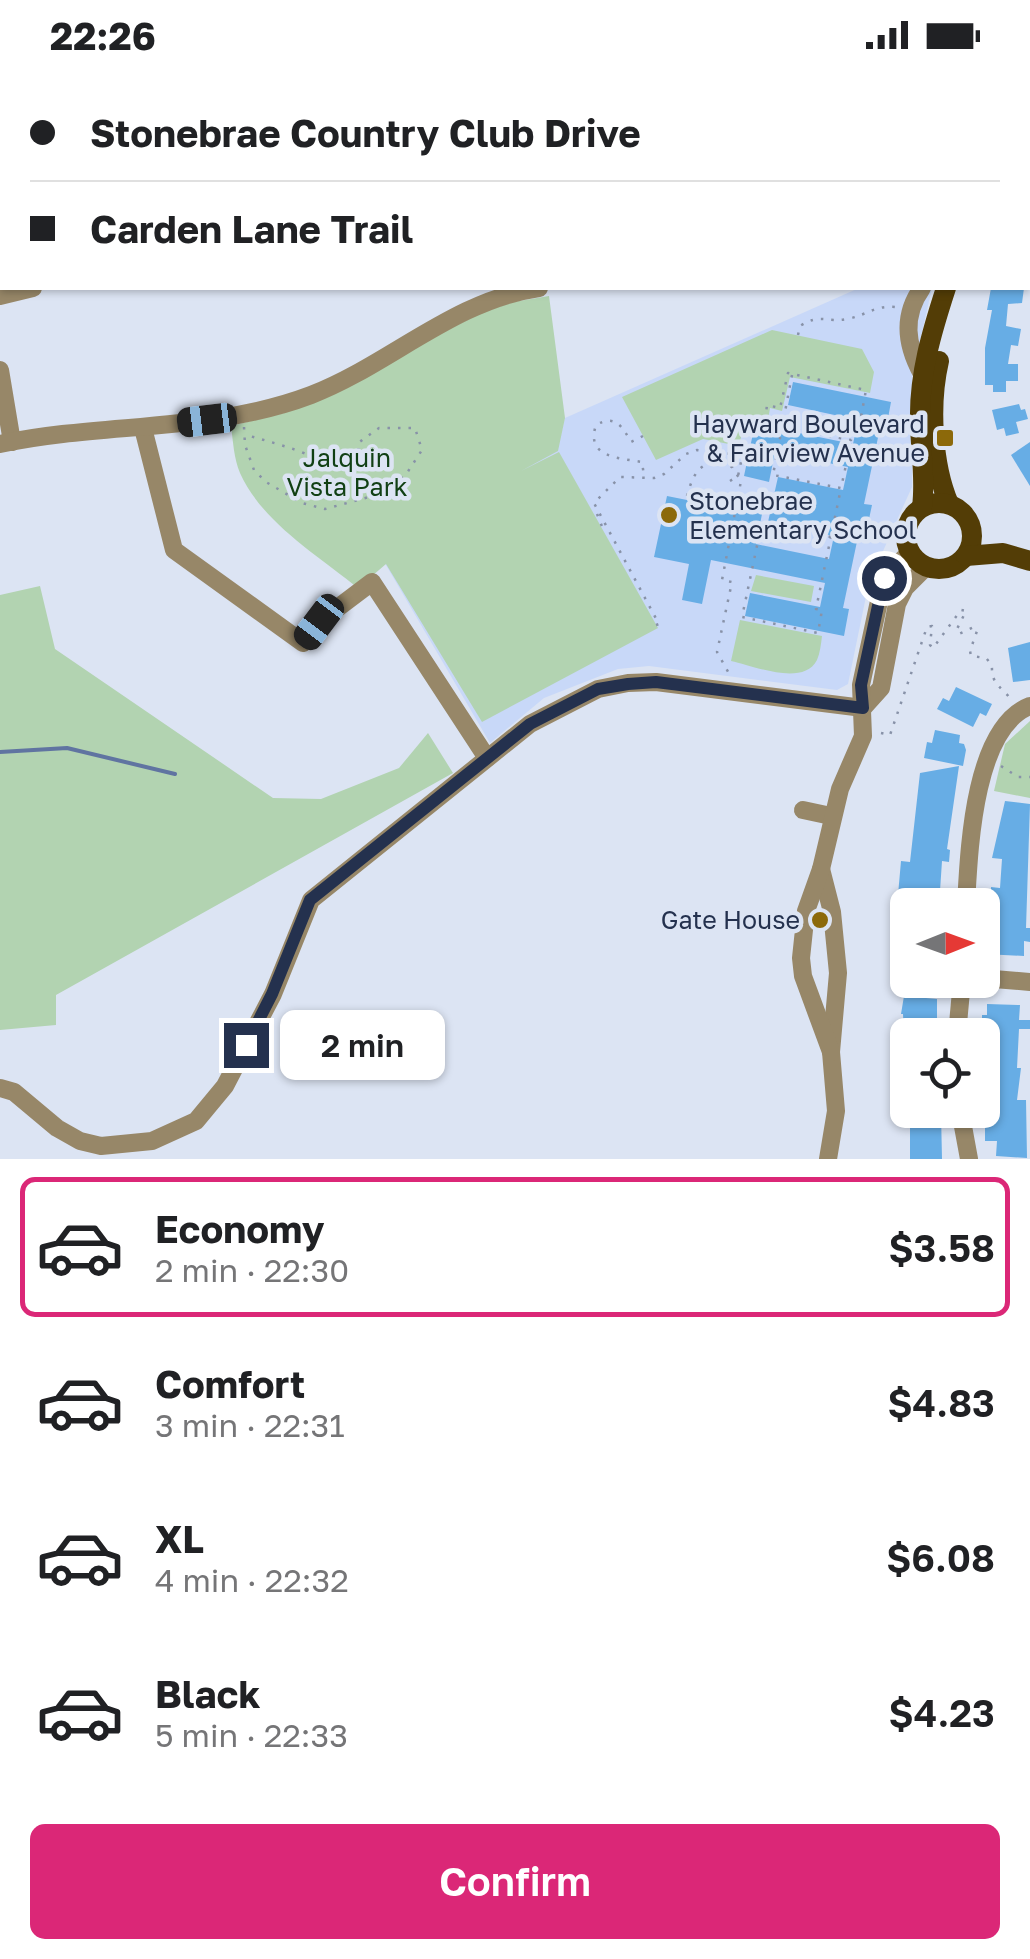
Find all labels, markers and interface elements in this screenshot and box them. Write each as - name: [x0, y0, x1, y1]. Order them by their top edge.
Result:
- text: 22:26: [50, 13, 156, 58]
- text: Stonebrae Country Club Drive: [90, 110, 641, 155]
- text: Carden Lane Trail: [90, 206, 413, 251]
- car: [175, 401, 239, 439]
- place label: Hayward Boulevard & Fairview Avenue: [692, 408, 925, 468]
- marker: Hayward Boulevard & Fairview Avenue: [934, 427, 956, 449]
- park label: Jalquin Vista Park: [286, 442, 408, 502]
- place label: Stonebrae Elementary School: [689, 485, 916, 545]
- marker: Stonebrae Elementary School: [658, 504, 680, 526]
- route start: [862, 556, 907, 601]
- car: [289, 589, 349, 655]
- north arrow: [890, 888, 1000, 998]
- map controls: [890, 888, 1000, 1128]
- place label: Gate House: [661, 904, 800, 935]
- marker: Gate House: [809, 909, 831, 931]
- callout: 2 min: [281, 1010, 446, 1080]
- button: locate: [890, 1018, 1000, 1128]
- route end: [224, 1023, 269, 1068]
- text: 2 min: [321, 1026, 404, 1064]
- icon: car: [35, 1202, 125, 1292]
- text: Economy: [155, 1206, 324, 1251]
- text: $3.58: [889, 1225, 995, 1270]
- text: 2 min · 22:30: [155, 1251, 349, 1289]
- icon: car: [35, 1357, 125, 1447]
- text: Comfort: [155, 1361, 305, 1406]
- text: $4.83: [887, 1380, 995, 1425]
- text: 3 min · 22:31: [155, 1406, 345, 1444]
- icon: car: [35, 1512, 125, 1602]
- text: XL: [155, 1516, 204, 1561]
- text: $6.08: [886, 1535, 995, 1580]
- text: 4 min · 22:32: [155, 1561, 349, 1599]
- icon: car: [35, 1667, 125, 1757]
- text: Black: [155, 1671, 260, 1716]
- text: $4.23: [889, 1690, 995, 1735]
- text: 5 min · 22:33: [155, 1716, 348, 1754]
- button: Confirm: [30, 1824, 1000, 1939]

